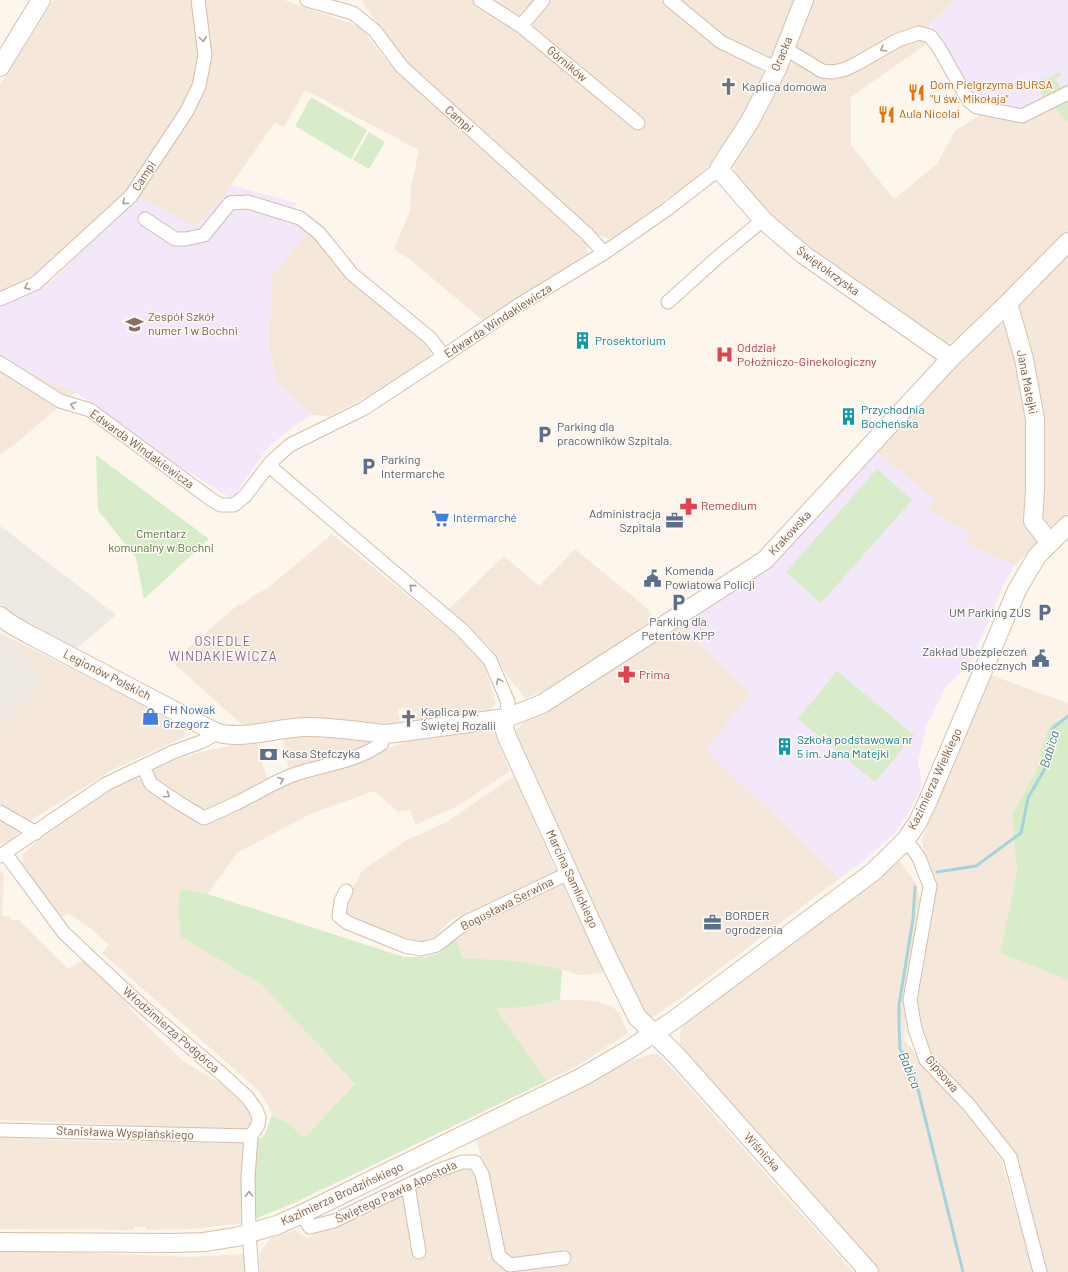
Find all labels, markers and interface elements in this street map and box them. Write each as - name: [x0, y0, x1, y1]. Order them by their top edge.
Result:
- street label: Oracka: [768, 34, 795, 73]
- one-way arrow: [198, 36, 207, 42]
- street label: Górników: [545, 42, 591, 84]
- one-way arrow: [880, 44, 887, 51]
- church icon: Kaplica domowa: [719, 77, 739, 97]
- place label: Dom Pielgrzyma BURSA "U św. Mikołaja": [930, 77, 1053, 105]
- place label: Kaplica domowa: [742, 79, 827, 93]
- restaurant icon: Dom Pielgrzyma BURSA "U św. Mikołaja": [907, 82, 927, 102]
- street label: Campi: [443, 102, 477, 134]
- restaurant icon: Aula Nicolai: [876, 104, 896, 124]
- place label: Aula Nicolai: [899, 106, 960, 120]
- street label: Campi: [128, 158, 158, 193]
- one-way arrow: [122, 197, 130, 204]
- street label: Świętokrzyska: [794, 243, 863, 298]
- street label: Edwarda Windakiewicza: [441, 280, 554, 360]
- one-way arrow: [24, 282, 32, 290]
- place label: Zespół Szkół numer 1 w Bochni: [148, 309, 238, 337]
- school or university icon: Zespół Szkół numer 1 w Bochni: [125, 314, 145, 334]
- building icon: Prosektorium: [572, 331, 592, 351]
- place label: Prosektorium: [595, 333, 666, 347]
- place label: Oddział Położniczo-Ginekologiczny: [737, 340, 877, 368]
- hospital icon: Oddział Położniczo-Ginekologiczny: [714, 345, 734, 365]
- street label: Jana Matejki: [1015, 348, 1041, 415]
- one-way arrow: [70, 401, 77, 410]
- place label: Przychodnia Bocheńska: [861, 402, 925, 430]
- street label: Edwarda Windakiewicza: [88, 406, 197, 491]
- building icon: Przychodnia Bocheńska: [838, 407, 858, 427]
- place label: Parking dla pracowników Szpitala.: [557, 419, 673, 447]
- parking icon: Parking dla pracowników Szpitala.: [534, 424, 554, 444]
- place label: Parking Intermarche: [381, 452, 445, 480]
- parking icon: Parking Intermarche: [358, 457, 378, 477]
- pharmacy icon: Remedium: [678, 496, 698, 516]
- place label: Remedium: [701, 498, 757, 512]
- place label: Administracja Szpitala: [589, 506, 661, 534]
- street label: Krakowska: [765, 507, 813, 558]
- supermarket icon: Intermarché: [430, 508, 450, 528]
- place label: Intermarché: [453, 510, 517, 524]
- office icon: Administracja Szpitala: [664, 511, 684, 531]
- park label: Cmentarz komunalny w Bochni: [108, 526, 214, 554]
- place label: Komenda Powiatowa Policji: [665, 563, 755, 591]
- public building icon: Komenda Powiatowa Policji: [642, 568, 662, 588]
- one-way arrow: [409, 584, 416, 591]
- parking icon: Parking dla Petentów KPP: [668, 593, 688, 613]
- parking icon: UM Parking ZUS: [1034, 603, 1054, 623]
- place label: UM Parking ZUS: [949, 605, 1031, 619]
- place label: Parking dla Petentów KPP: [641, 614, 715, 642]
- district label: OSIEDLE WINDAKIEWICZA: [168, 633, 278, 664]
- place label: Zakład Ubezpieczeń Społecznych: [923, 644, 1027, 672]
- street label: Legionów Polskich: [61, 646, 154, 702]
- public building icon: Zakład Ubezpieczeń Społecznych: [1030, 649, 1050, 669]
- pharmacy icon: Prima: [616, 665, 636, 685]
- place label: Prima: [639, 667, 670, 681]
- one-way arrow: [496, 677, 504, 685]
- place label: FH Nowak Grzegorz: [163, 702, 215, 730]
- place label: Kaplica pw. Świętej Rozalii: [421, 704, 496, 732]
- shop icon: FH Nowak Grzegorz: [140, 707, 160, 727]
- church icon: Kaplica pw. Świętej Rozalii: [398, 709, 418, 729]
- street label: Kazimierza Wielkiego: [904, 725, 964, 832]
- water label: Babica: [1036, 728, 1062, 770]
- place label: Szkoła podstawowa nr 5 im. Jana Matejki: [797, 732, 913, 760]
- building icon: Szkoła podstawowa nr 5 im. Jana Matejki: [774, 737, 794, 757]
- bank icon: Kasa Stefczyka: [259, 744, 279, 764]
- place label: Kasa Stefczyka: [282, 746, 360, 760]
- one-way arrow: [277, 777, 285, 785]
- one-way arrow: [163, 790, 170, 798]
- street label: Marcina Samlickiego: [544, 827, 602, 930]
- street label: Bogusława Serwina: [458, 874, 555, 933]
- place label: BORDER ogrodzenia: [725, 908, 783, 936]
- office icon: BORDER ogrodzenia: [702, 913, 722, 933]
- street label: Włodzimierza Podgórca: [121, 984, 223, 1075]
- water label: Babica: [895, 1049, 925, 1091]
- street label: Gipsowa: [923, 1052, 962, 1094]
- street label: Stanisława Wyspiańskiego: [56, 1123, 194, 1141]
- street label: Wiśnicka: [742, 1129, 784, 1174]
- street label: Świętego Pawła Apostoła: [333, 1157, 459, 1225]
- street label: Kazimierza Brodzińskiego: [278, 1159, 405, 1228]
- one-way arrow: [244, 1191, 253, 1197]

